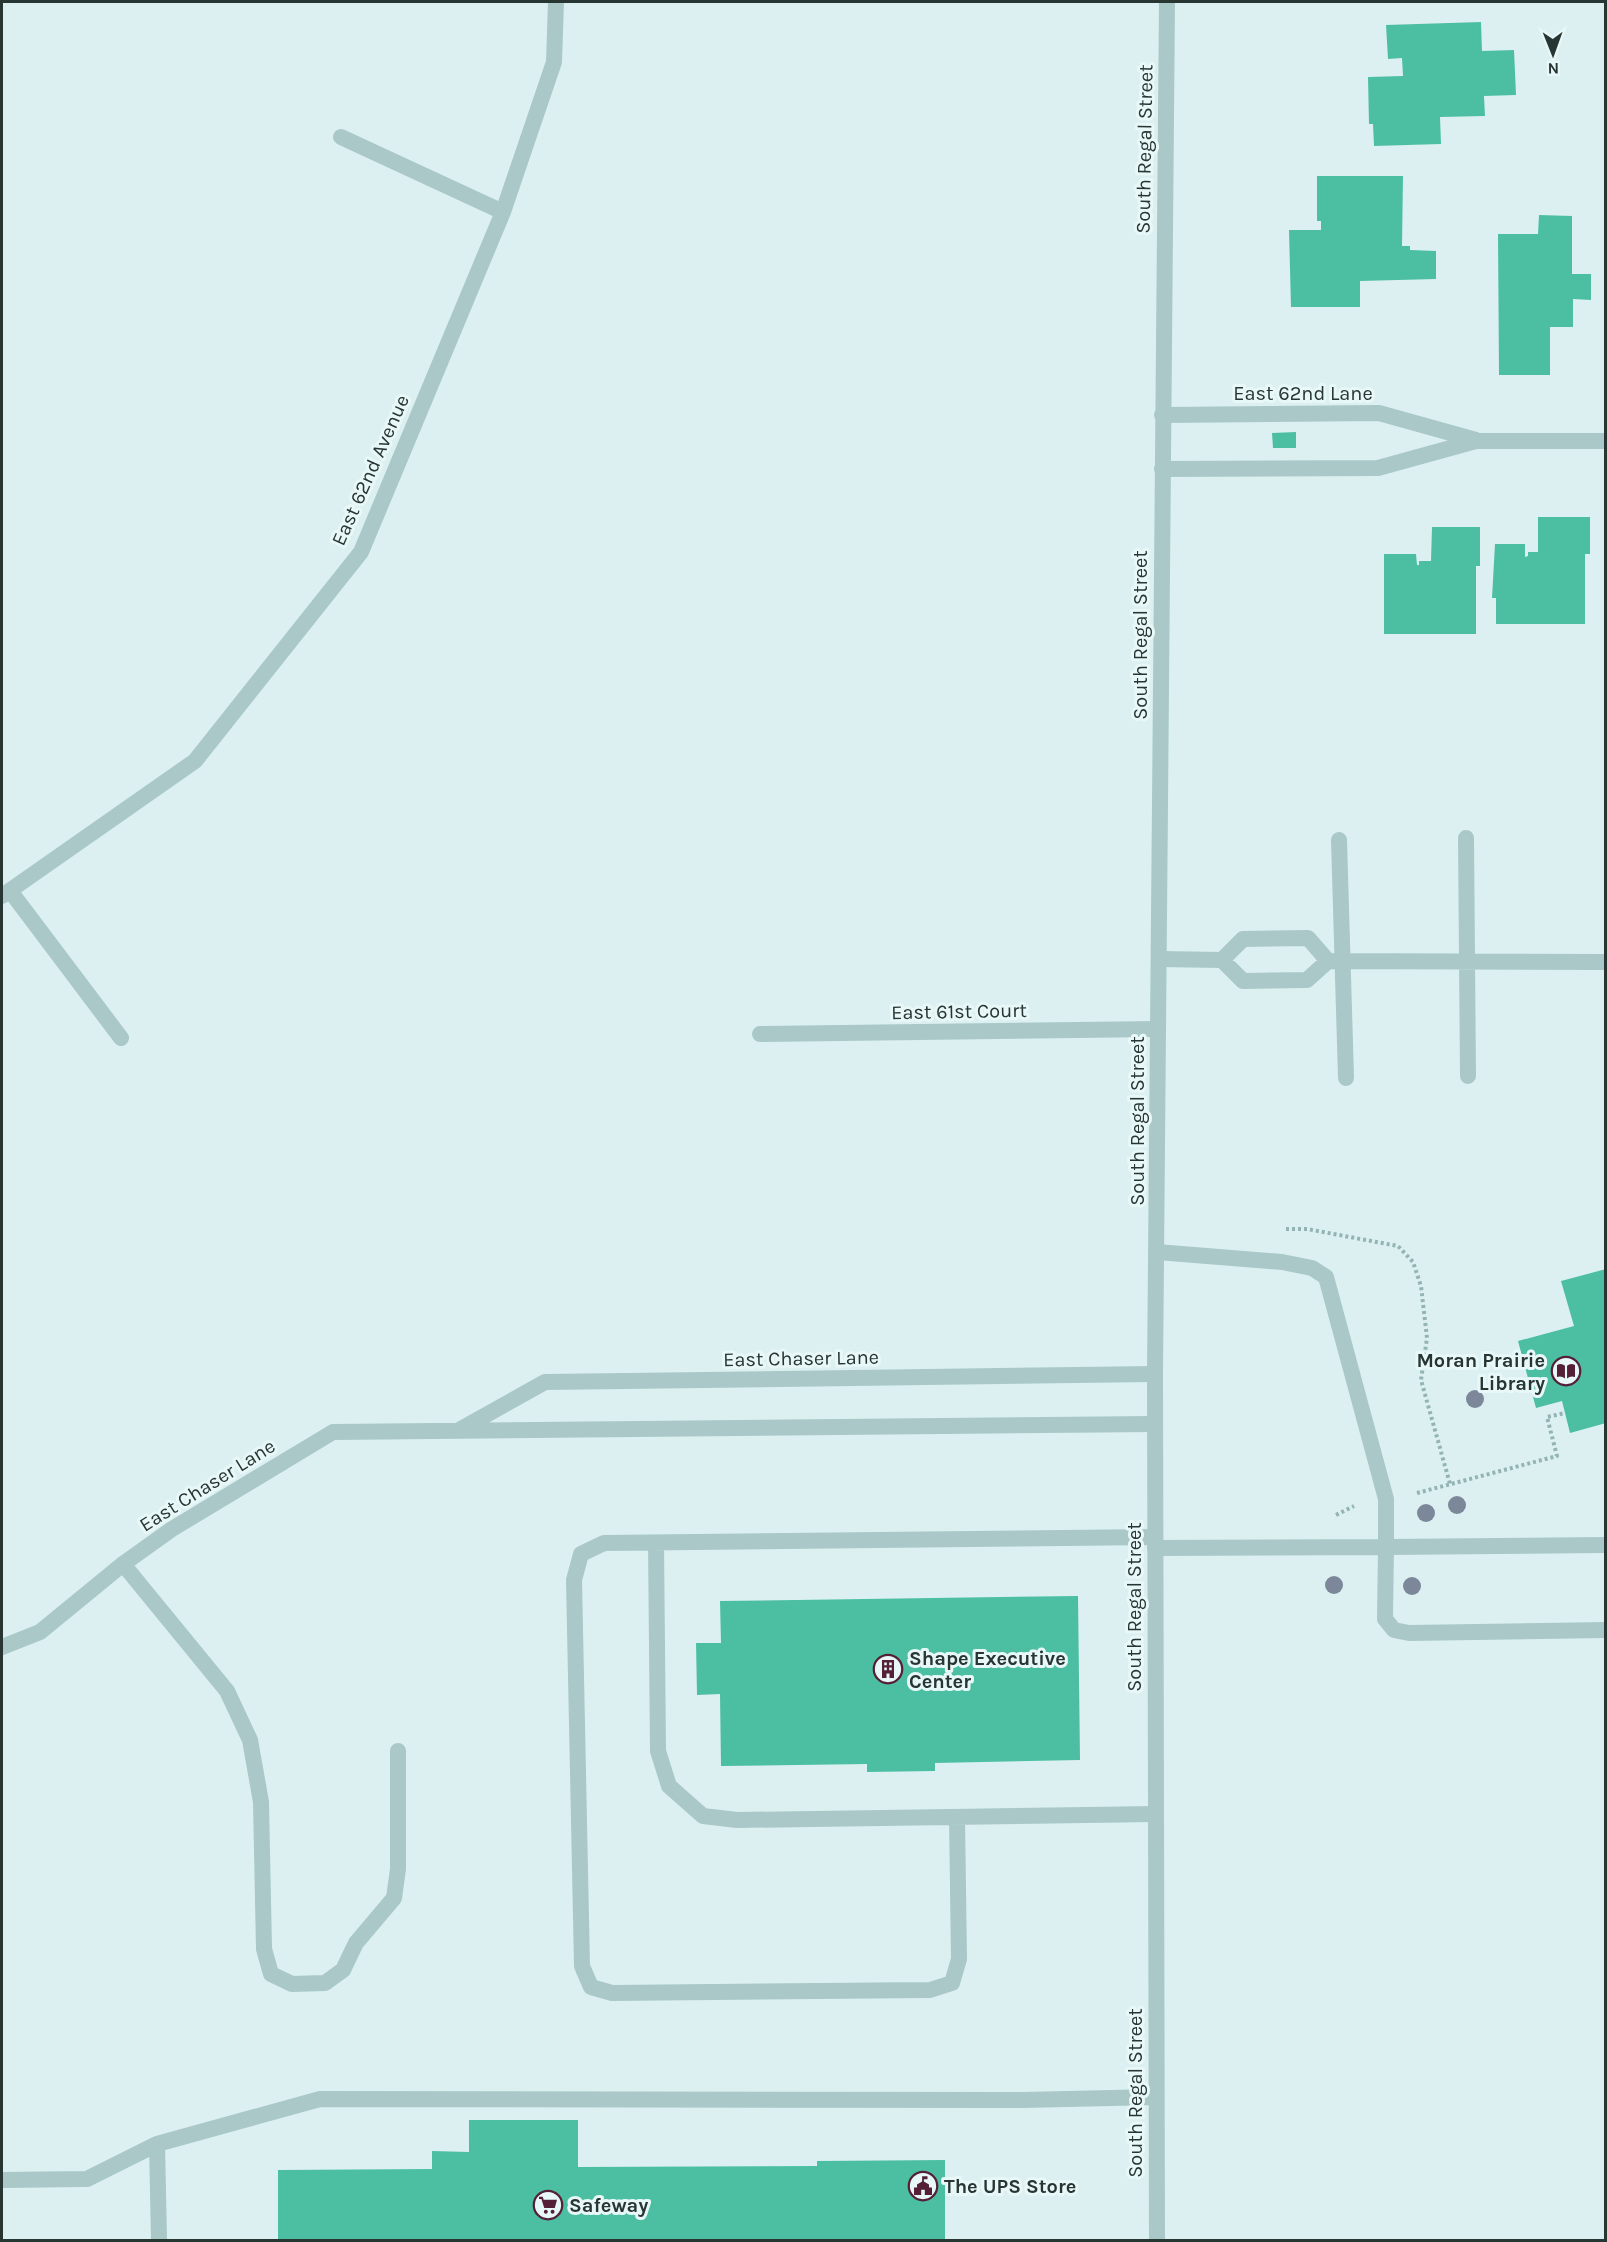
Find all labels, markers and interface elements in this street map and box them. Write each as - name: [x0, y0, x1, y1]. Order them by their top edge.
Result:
- north arrow: [1523, 24, 1583, 84]
- text: N: [1547, 59, 1559, 78]
- street label: South Regal Street: [1132, 64, 1157, 234]
- street label: East 62nd Lane: [1233, 382, 1373, 405]
- street label: East 62nd Avenue: [327, 391, 414, 549]
- street label: South Regal Street: [1129, 550, 1152, 720]
- street label: East 61st Court: [891, 999, 1028, 1024]
- street label: South Regal Street: [1126, 1036, 1149, 1206]
- street label: East Chaser Lane: [723, 1346, 879, 1371]
- place label: Moran Prairie Library: [1416, 1349, 1545, 1395]
- library icon: Moran Prairie Library: [1550, 1355, 1582, 1387]
- street label: East Chaser Lane: [135, 1434, 279, 1536]
- street label: South Regal Street: [1123, 1522, 1146, 1692]
- place label: Shape Executive Center: [909, 1647, 1066, 1693]
- building icon: Shape Executive Center: [872, 1653, 904, 1685]
- street label: South Regal Street: [1124, 2008, 1147, 2178]
- public building icon: The UPS Store: [907, 2170, 939, 2202]
- place label: The UPS Store: [944, 2175, 1076, 2198]
- supermarket icon: Safeway: [532, 2189, 564, 2221]
- place label: Safeway: [569, 2194, 648, 2217]

